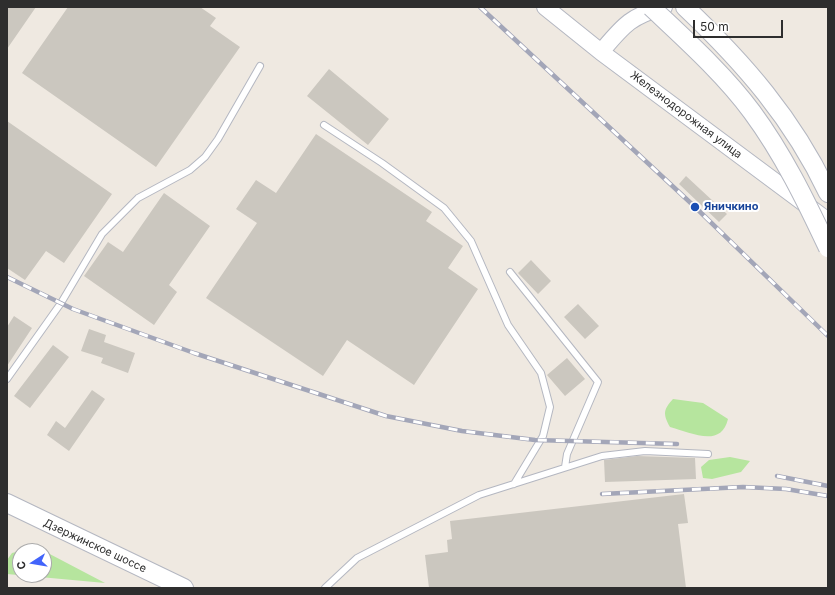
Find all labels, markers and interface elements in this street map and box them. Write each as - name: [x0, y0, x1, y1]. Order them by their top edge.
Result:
- scale bar: [695, 12, 785, 38]
- text: 50 m: [700, 19, 729, 34]
- street label: Железнодорожная улица: [627, 69, 745, 161]
- place label: Яничкино: [704, 200, 758, 214]
- marker: Яничкино: [689, 201, 701, 213]
- street label: Дзержинское шоссе: [41, 516, 149, 576]
- north arrow: [12, 543, 52, 583]
- text: С: [14, 560, 29, 571]

